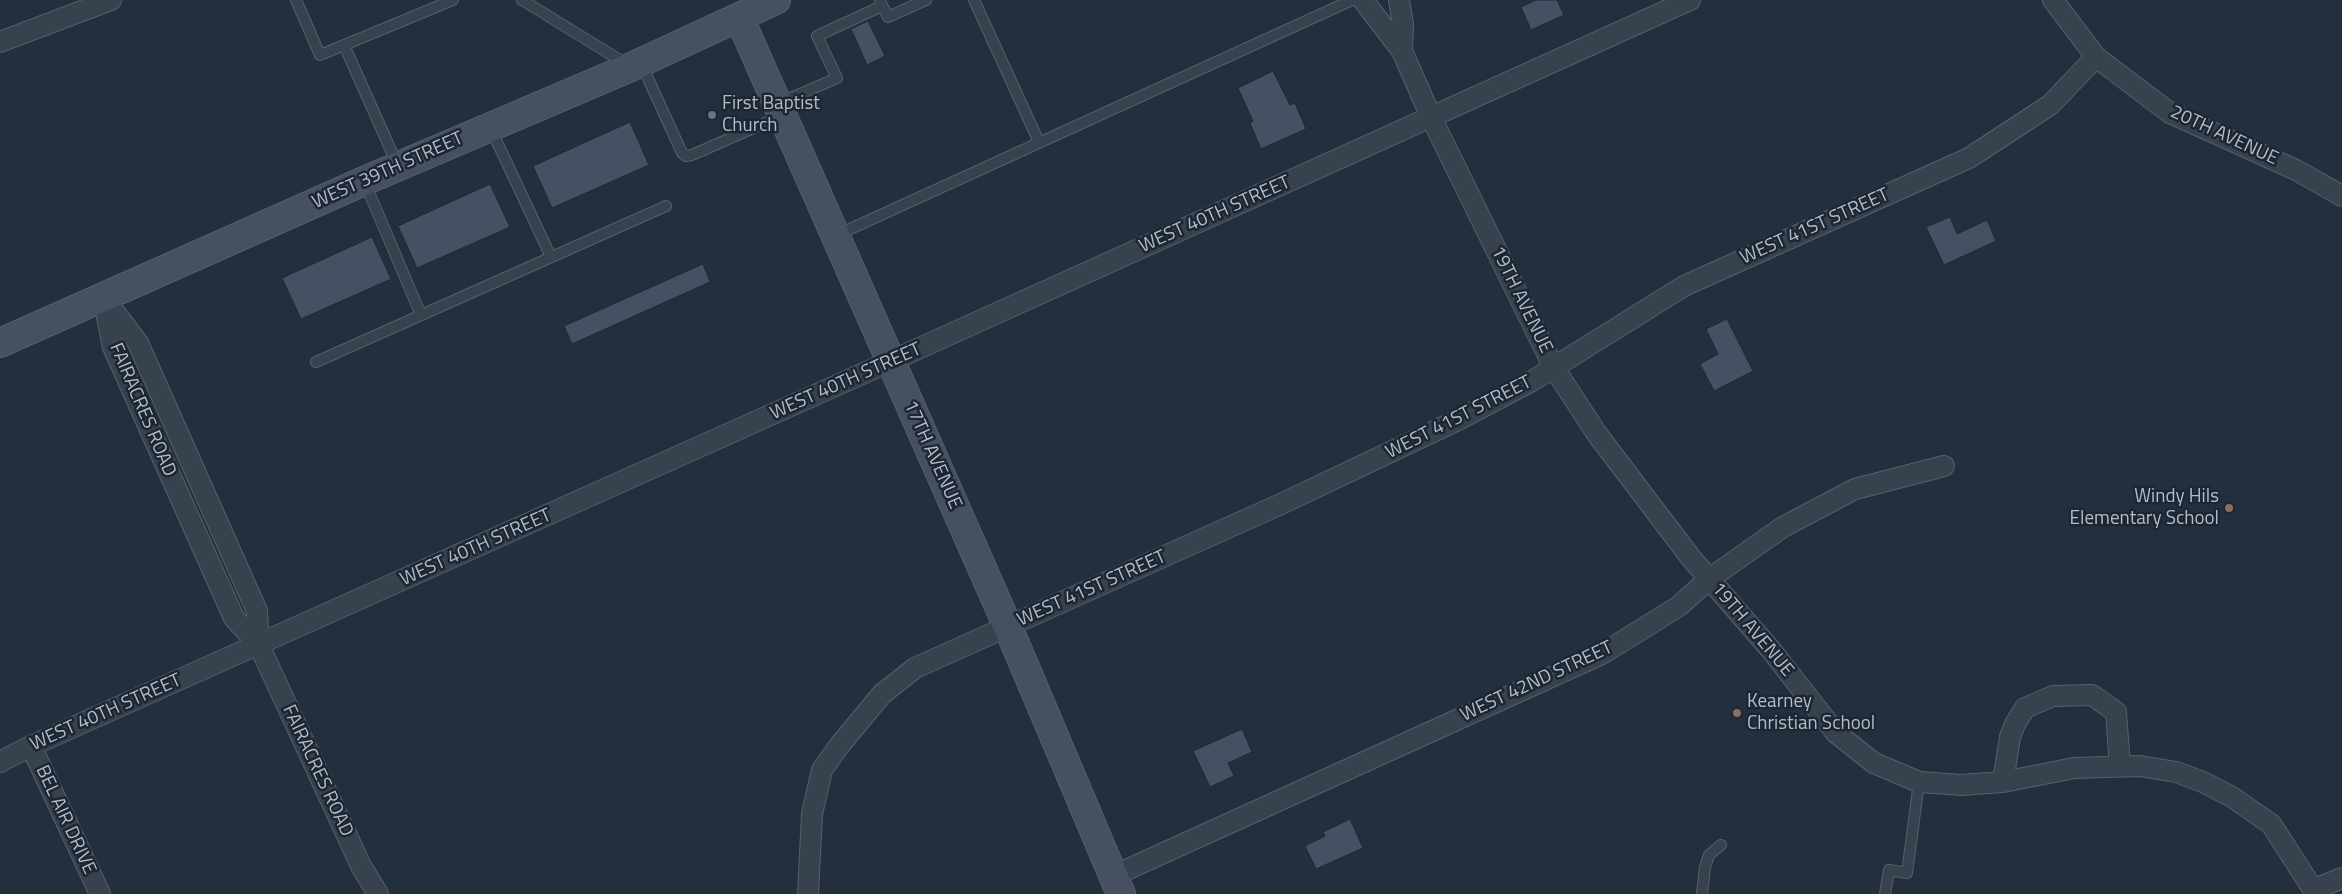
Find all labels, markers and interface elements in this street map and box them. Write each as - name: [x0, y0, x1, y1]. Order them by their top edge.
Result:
- place label: First Baptist Church: [722, 93, 820, 137]
- street label: 20TH AVENUE: [2167, 101, 2281, 171]
- marker: First Baptist Church: [706, 109, 718, 121]
- street label: WEST 39TH STREET: [309, 127, 467, 215]
- street label: WEST 40TH STREET: [1136, 171, 1294, 259]
- street label: WEST 41ST STREET: [1737, 184, 1893, 270]
- street label: 19TH AVENUE: [1485, 243, 1557, 357]
- street label: WEST 40TH STREET: [767, 338, 925, 426]
- street label: FAIRACRES ROAD: [104, 340, 180, 480]
- street label: WEST 41ST STREET: [1382, 371, 1536, 465]
- street label: 17TH AVENUE: [898, 397, 966, 513]
- place label: Windy Hils Elementary School: [2070, 486, 2219, 530]
- marker: Windy Hils Elementary School: [2223, 502, 2235, 514]
- street label: WEST 40TH STREET: [397, 504, 555, 592]
- street label: WEST 41ST STREET: [1014, 546, 1170, 632]
- street label: 19TH AVENUE: [1706, 578, 1798, 682]
- street label: WEST 42ND STREET: [1457, 637, 1617, 727]
- street label: WEST 40TH STREET: [27, 669, 185, 757]
- place label: Kearney Christian School: [1747, 691, 1875, 735]
- street label: FAIRACRES ROAD: [277, 702, 357, 840]
- marker: Kearney Christian School: [1731, 707, 1743, 719]
- street label: BEL AIR DRIVE: [30, 762, 100, 878]

